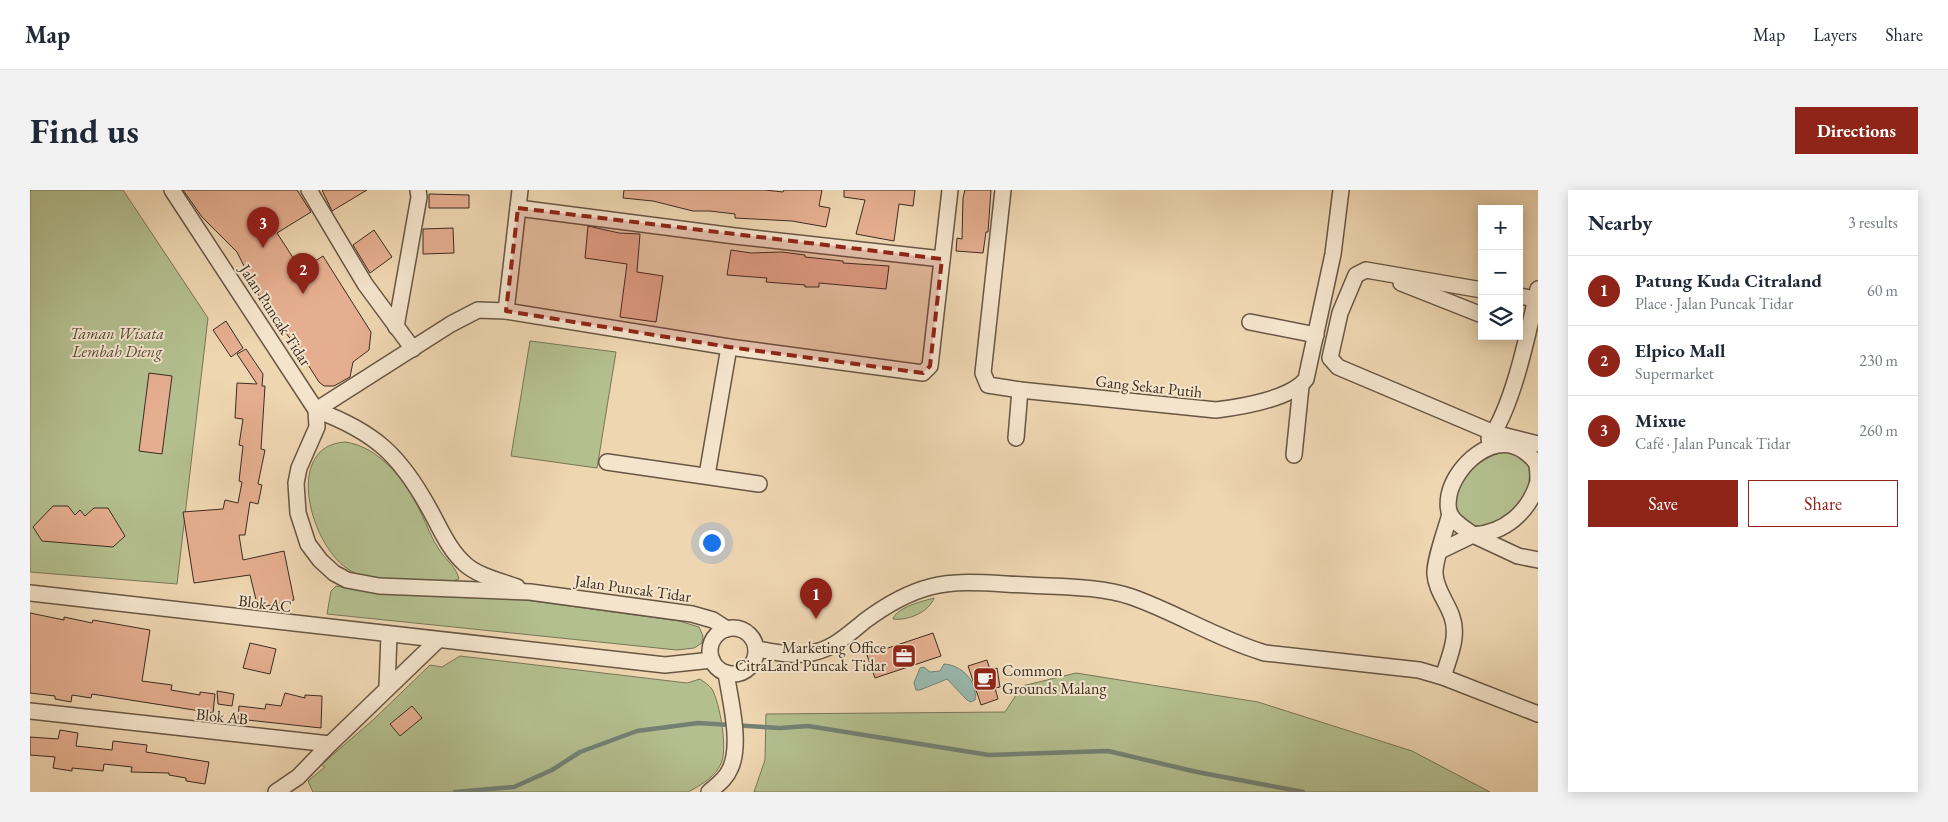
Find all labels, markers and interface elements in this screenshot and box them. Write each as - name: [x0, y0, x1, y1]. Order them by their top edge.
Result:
- text: Map: [25, 19, 70, 50]
- text: Map: [1753, 23, 1785, 46]
- text: Layers: [1813, 23, 1857, 46]
- text: Share: [1885, 23, 1923, 46]
- button: Directions: [1795, 107, 1918, 154]
- text: Find us: [30, 108, 139, 153]
- map controls: [1478, 205, 1523, 340]
- button: +: [1478, 205, 1523, 250]
- pin: 3: [247, 207, 279, 248]
- text: Nearby: [1588, 209, 1652, 236]
- text: 3 results: [1848, 212, 1898, 233]
- button: −: [1478, 250, 1523, 295]
- pin: 2: [287, 253, 319, 294]
- street label: Jalan Puncak Tidar: [234, 259, 317, 371]
- text: Patung Kuda Citraland: [1635, 268, 1822, 293]
- text: 1: [1600, 280, 1608, 301]
- text: 60 m: [1867, 280, 1898, 301]
- text: Place · Jalan Puncak Tidar: [1635, 293, 1793, 314]
- button: layers: [1478, 295, 1523, 340]
- park label: Taman Wisata Lembah Dieng: [70, 323, 164, 362]
- text: Elpico Mall: [1635, 338, 1725, 363]
- text: 2: [1600, 350, 1608, 371]
- text: 230 m: [1859, 350, 1898, 371]
- text: Supermarket: [1635, 363, 1714, 384]
- street label: Gang Sekar Putih: [1095, 370, 1203, 403]
- text: Mixue: [1635, 408, 1686, 433]
- text: 3: [1600, 420, 1608, 441]
- text: 260 m: [1859, 420, 1898, 441]
- text: Café · Jalan Puncak Tidar: [1635, 433, 1791, 454]
- button: Save: [1588, 480, 1738, 527]
- button: Share: [1748, 480, 1898, 527]
- your location: [699, 530, 725, 556]
- street label: Jalan Puncak Tidar: [571, 570, 693, 607]
- pin: 1: [800, 578, 832, 619]
- street label: Blok AC: [237, 590, 293, 617]
- place label: Marketing Office CitraLand Puncak Tidar: [735, 637, 887, 676]
- office icon: Marketing Office CitraLand Puncak Tidar: [891, 643, 917, 669]
- place label: Common Grounds Malang: [1002, 660, 1107, 699]
- cafe icon: Common Grounds Malang: [972, 666, 998, 692]
- street label: Blok AB: [195, 703, 249, 730]

